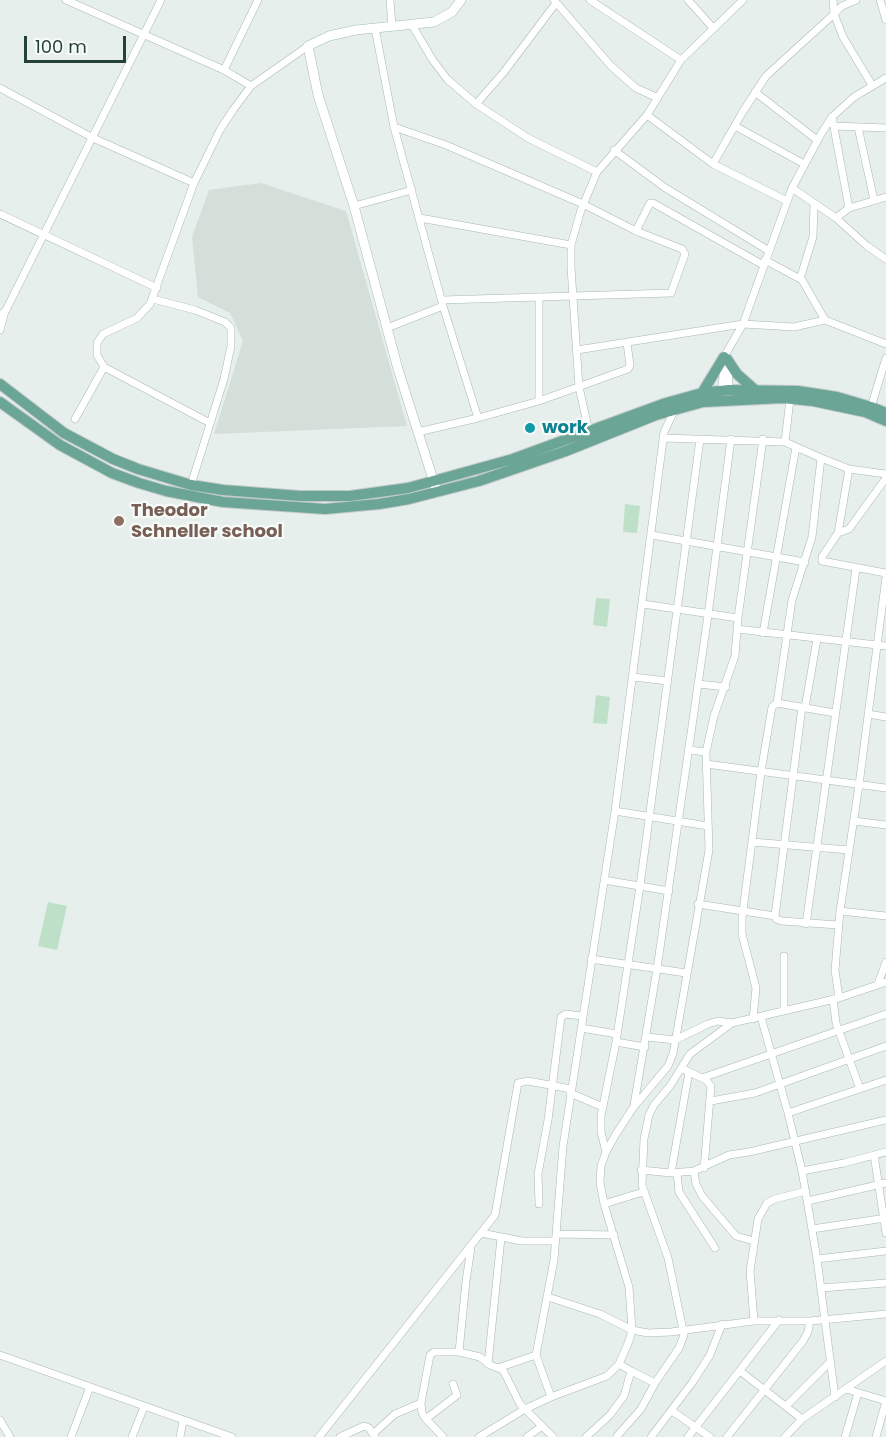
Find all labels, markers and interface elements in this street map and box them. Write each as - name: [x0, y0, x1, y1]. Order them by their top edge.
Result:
- scale bar: [27, 24, 129, 62]
- text: 100 m: [35, 34, 87, 59]
- place label: work: [542, 417, 588, 439]
- marker: work: [523, 421, 537, 435]
- place label: Theodor Schneller school: [131, 500, 283, 542]
- marker: Theodor Schneller school: [112, 514, 126, 528]

